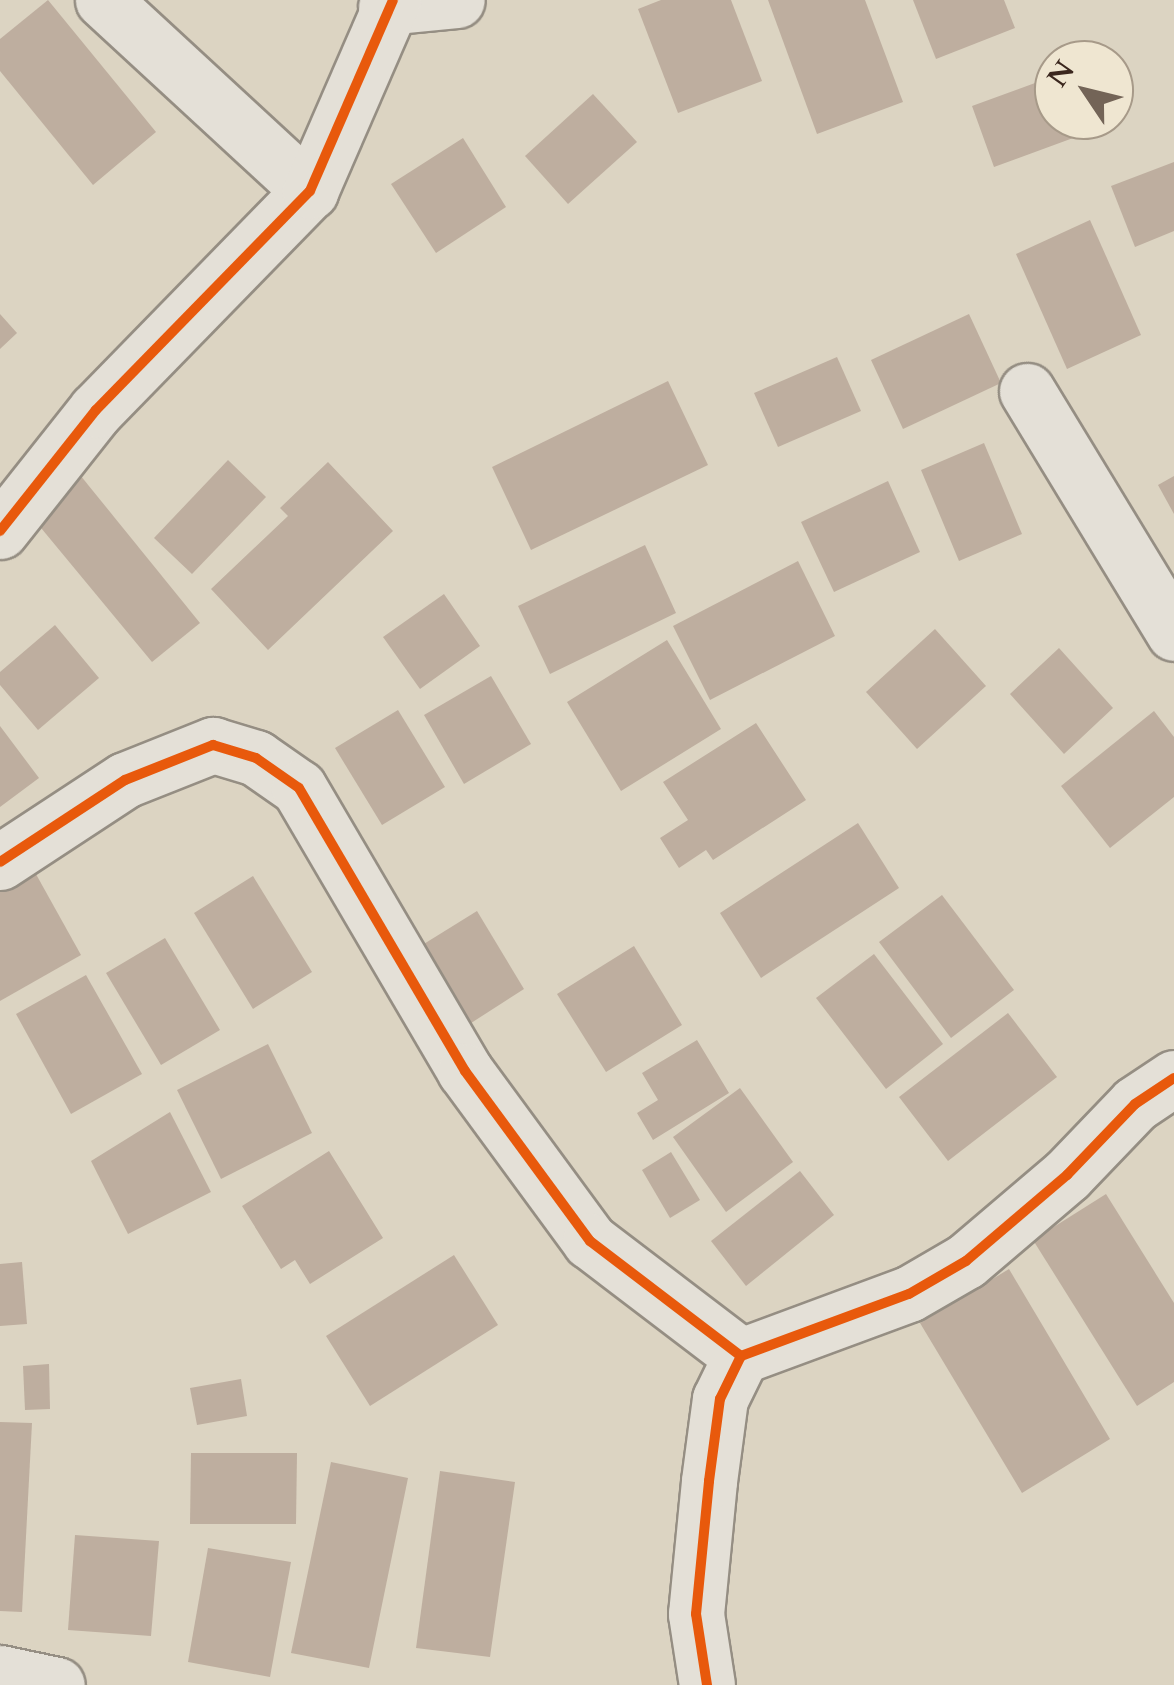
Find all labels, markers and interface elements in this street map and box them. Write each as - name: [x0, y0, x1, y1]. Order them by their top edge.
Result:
- north arrow: [1034, 40, 1134, 140]
- text: N: [1039, 53, 1084, 95]

